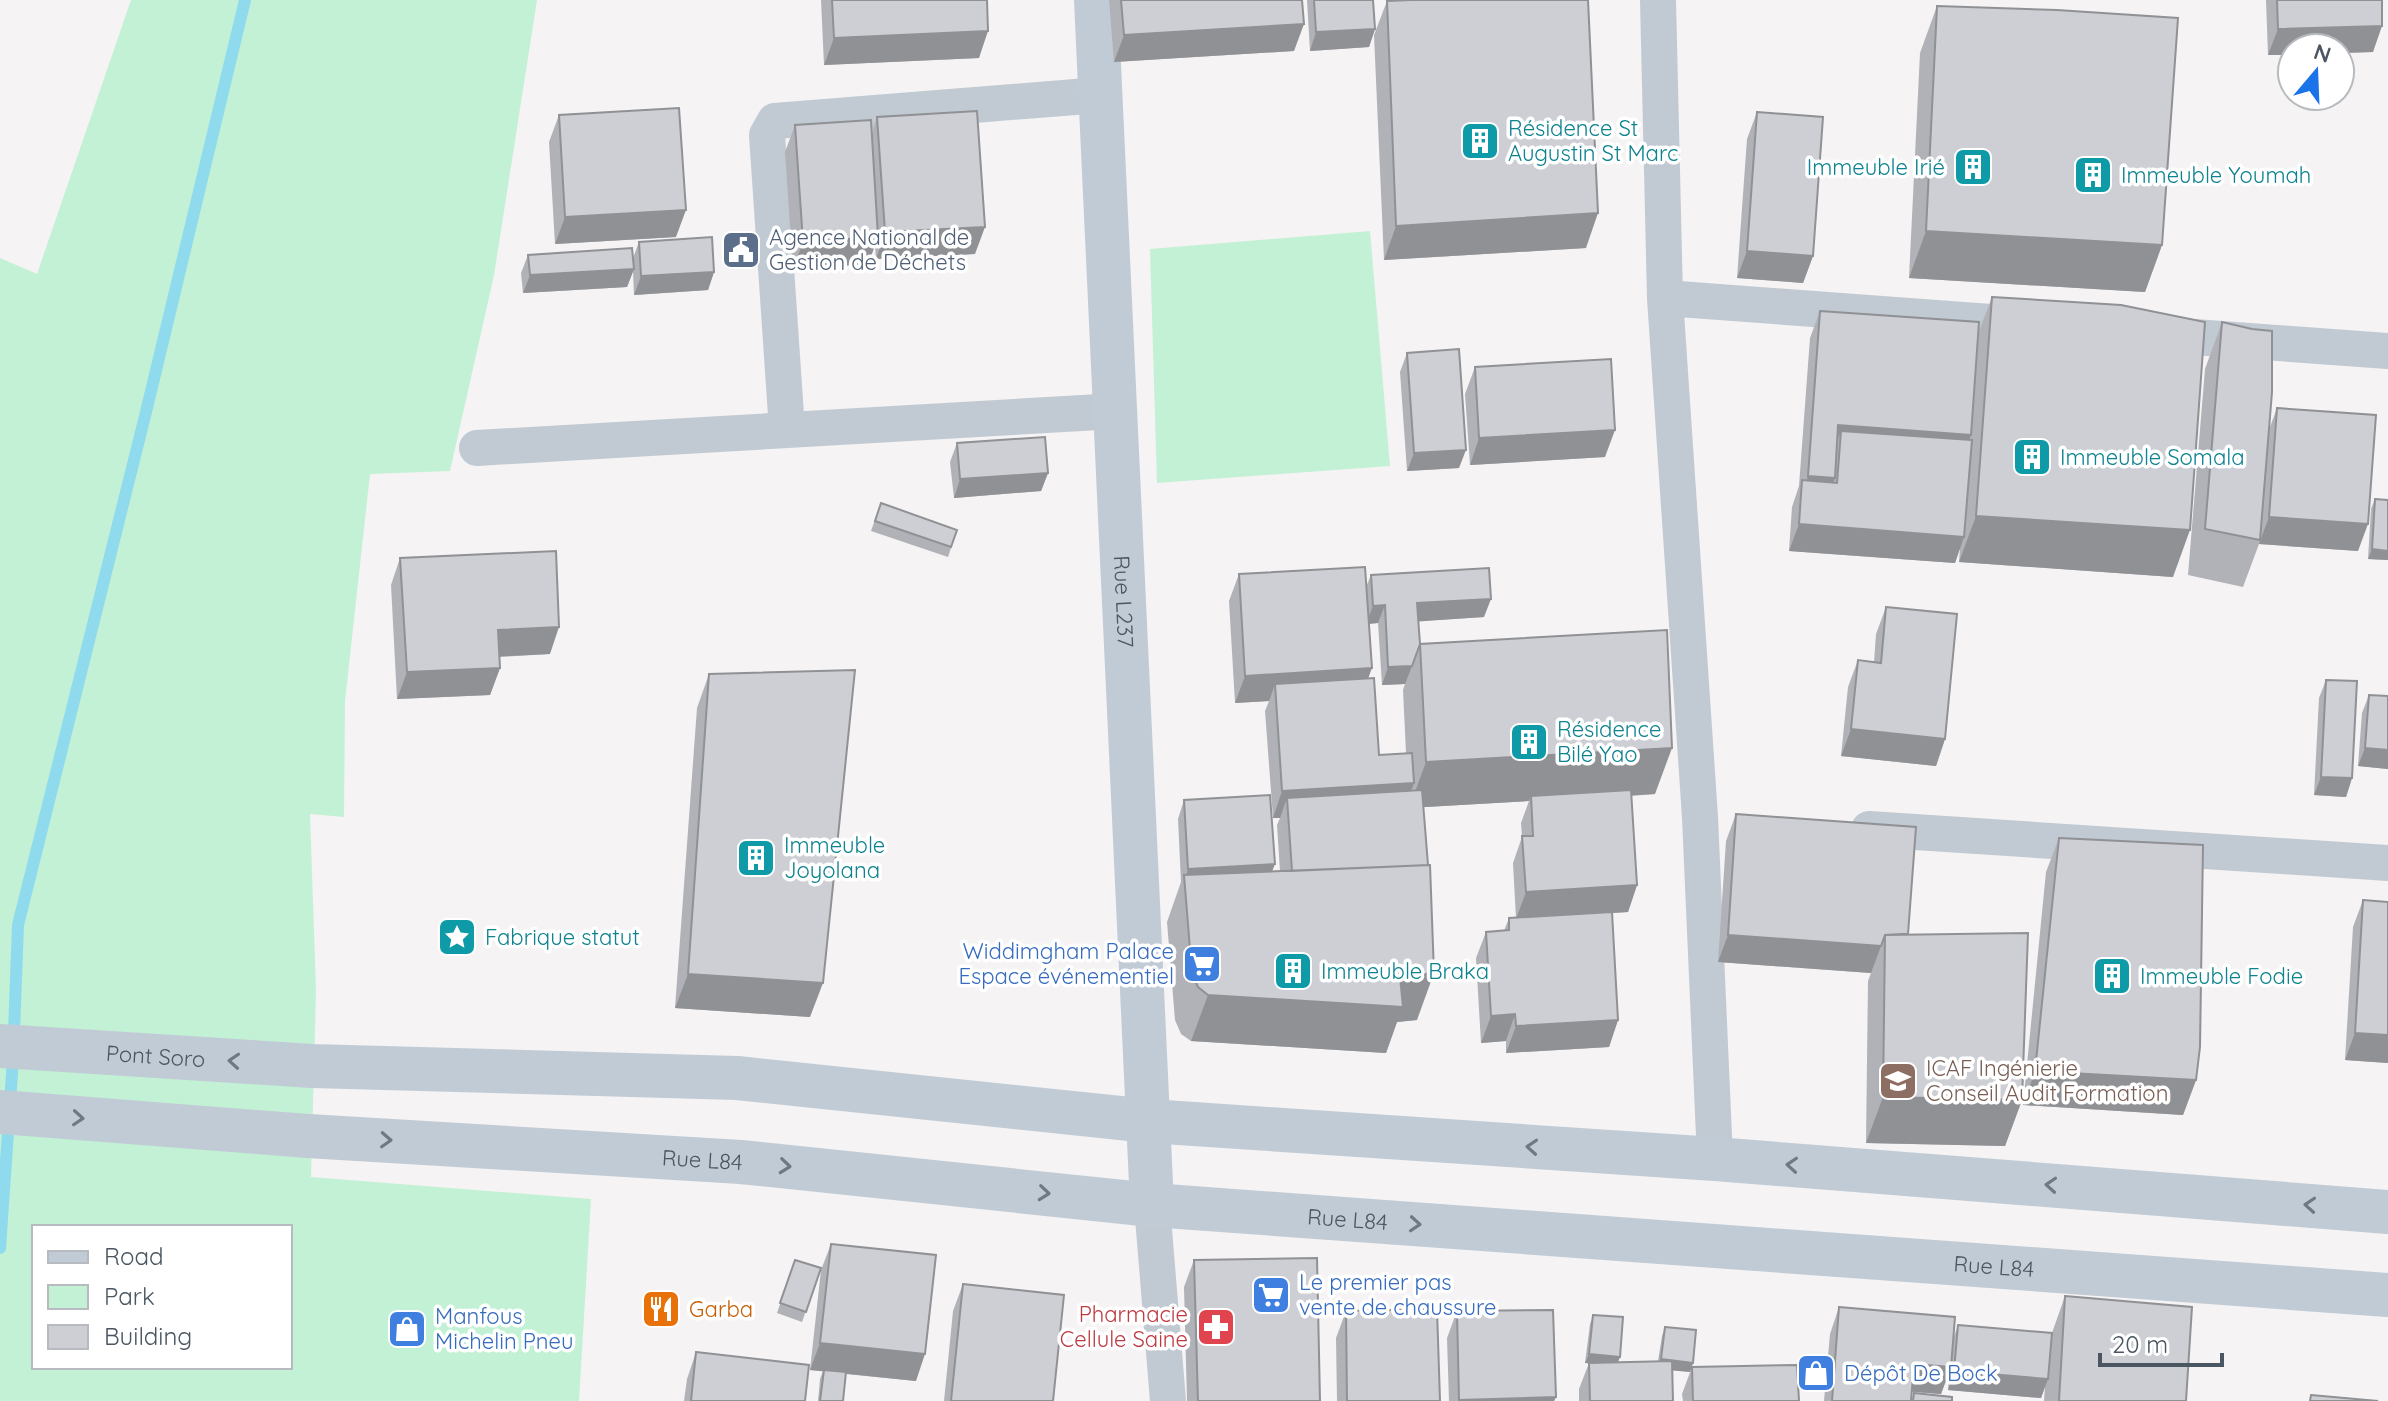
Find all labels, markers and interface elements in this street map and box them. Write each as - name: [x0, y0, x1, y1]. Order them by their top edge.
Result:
- north arrow: [2276, 32, 2356, 112]
- text: N: [2310, 37, 2335, 69]
- place label: Résidence St Augustin St Marc: [1508, 114, 1678, 167]
- building icon: Résidence St Augustin St Marc: [1459, 120, 1501, 162]
- building icon: Immeuble Irié: [1952, 146, 1994, 188]
- place label: Immeuble Irié: [1807, 153, 1945, 181]
- building icon: Immeuble Youmah: [2072, 154, 2114, 196]
- place label: Immeuble Youmah: [2121, 161, 2311, 189]
- place label: Agence National de Gestion de Déchets: [769, 223, 969, 276]
- public building icon: Agence National de Gestion de Déchets: [720, 229, 762, 271]
- building icon: Immeuble Somala: [2011, 436, 2053, 478]
- place label: Immeuble Somala: [2060, 443, 2245, 471]
- street label: Rue L237: [1108, 555, 1140, 648]
- place label: Résidence Bilé Yao: [1557, 715, 1661, 768]
- building icon: Résidence Bilé Yao: [1508, 721, 1550, 763]
- place label: Immeuble Joyolana: [784, 831, 885, 884]
- building icon: Immeuble Joyolana: [735, 837, 777, 879]
- place icon: Fabrique statut: [436, 916, 478, 958]
- place label: Fabrique statut: [485, 923, 640, 951]
- place label: Widdimgham Palace Espace événementiel: [958, 937, 1174, 990]
- supermarket icon: Widdimgham Palace Espace événementiel: [1181, 943, 1223, 985]
- building icon: Immeuble Braka: [1272, 950, 1314, 992]
- building icon: Immeuble Fodie: [2091, 955, 2133, 997]
- place label: Immeuble Braka: [1321, 957, 1489, 985]
- place label: Immeuble Fodie: [2140, 962, 2303, 990]
- street label: Pont Soro: [105, 1039, 206, 1073]
- one-way arrow: [227, 1053, 240, 1070]
- place label: ICAF Ingénierie Conseil Audit Formation: [1926, 1054, 2168, 1107]
- school or university icon: ICAF Ingénierie Conseil Audit Formation: [1877, 1060, 1919, 1102]
- one-way arrow: [72, 1109, 85, 1126]
- one-way arrow: [380, 1132, 393, 1149]
- one-way arrow: [1525, 1139, 1538, 1156]
- street label: Rue L84: [661, 1143, 743, 1176]
- one-way arrow: [1785, 1157, 1798, 1174]
- one-way arrow: [779, 1158, 792, 1175]
- one-way arrow: [2044, 1177, 2057, 1194]
- one-way arrow: [1038, 1185, 1051, 1202]
- one-way arrow: [2303, 1197, 2316, 1214]
- street label: Rue L84: [1306, 1202, 1389, 1236]
- one-way arrow: [1409, 1215, 1422, 1232]
- legend: [32, 1225, 292, 1369]
- text: Road: [104, 1241, 164, 1271]
- street label: Rue L84: [1953, 1249, 2035, 1283]
- place label: Le premier pas vente de chaussure: [1299, 1268, 1496, 1321]
- supermarket icon: Le premier pas vente de chaussure: [1250, 1274, 1292, 1316]
- text: Park: [104, 1281, 155, 1311]
- restaurant icon: Garba: [640, 1288, 682, 1330]
- place label: Garba: [689, 1295, 753, 1323]
- place label: Pharmacie Cellule Saine: [1060, 1300, 1188, 1353]
- place label: Manfous Michelin Pneu: [435, 1302, 574, 1355]
- pharmacy icon: Pharmacie Cellule Saine: [1195, 1306, 1237, 1348]
- shop icon: Manfous Michelin Pneu: [386, 1308, 428, 1350]
- scale bar: [2100, 1317, 2222, 1367]
- text: Building: [104, 1321, 192, 1351]
- text: 20 m: [2112, 1329, 2168, 1359]
- shop icon: Dépôt De Bock: [1795, 1352, 1837, 1394]
- place label: Dépôt De Bock: [1844, 1359, 1998, 1387]

